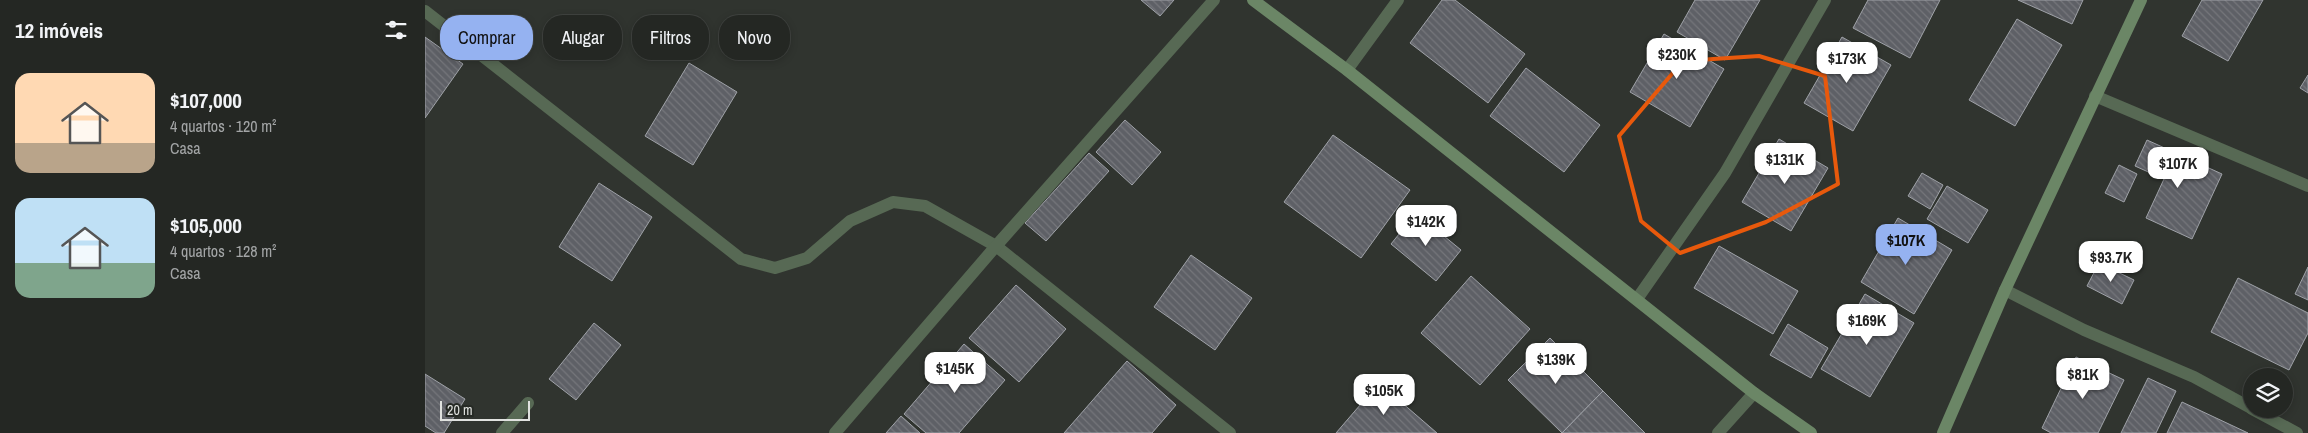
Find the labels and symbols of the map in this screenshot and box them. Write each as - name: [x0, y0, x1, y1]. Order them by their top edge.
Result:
- pin: $230K: [1642, 38, 1712, 80]
- pin: $173K: [1812, 42, 1882, 84]
- pin: $131K: [1750, 142, 1820, 185]
- pin: $107K: [2143, 146, 2213, 189]
- pin: $142K: [1391, 204, 1461, 247]
- pin: $107K: [1871, 224, 1941, 266]
- pin: $93.7K: [2070, 240, 2152, 283]
- pin: $169K: [1832, 304, 1902, 346]
- pin: $139K: [1521, 342, 1591, 385]
- pin: $145K: [920, 352, 990, 394]
- pin: $81K: [2053, 358, 2113, 400]
- pin: $105K: [1349, 374, 1419, 416]
- scale bar: [440, 398, 530, 421]

